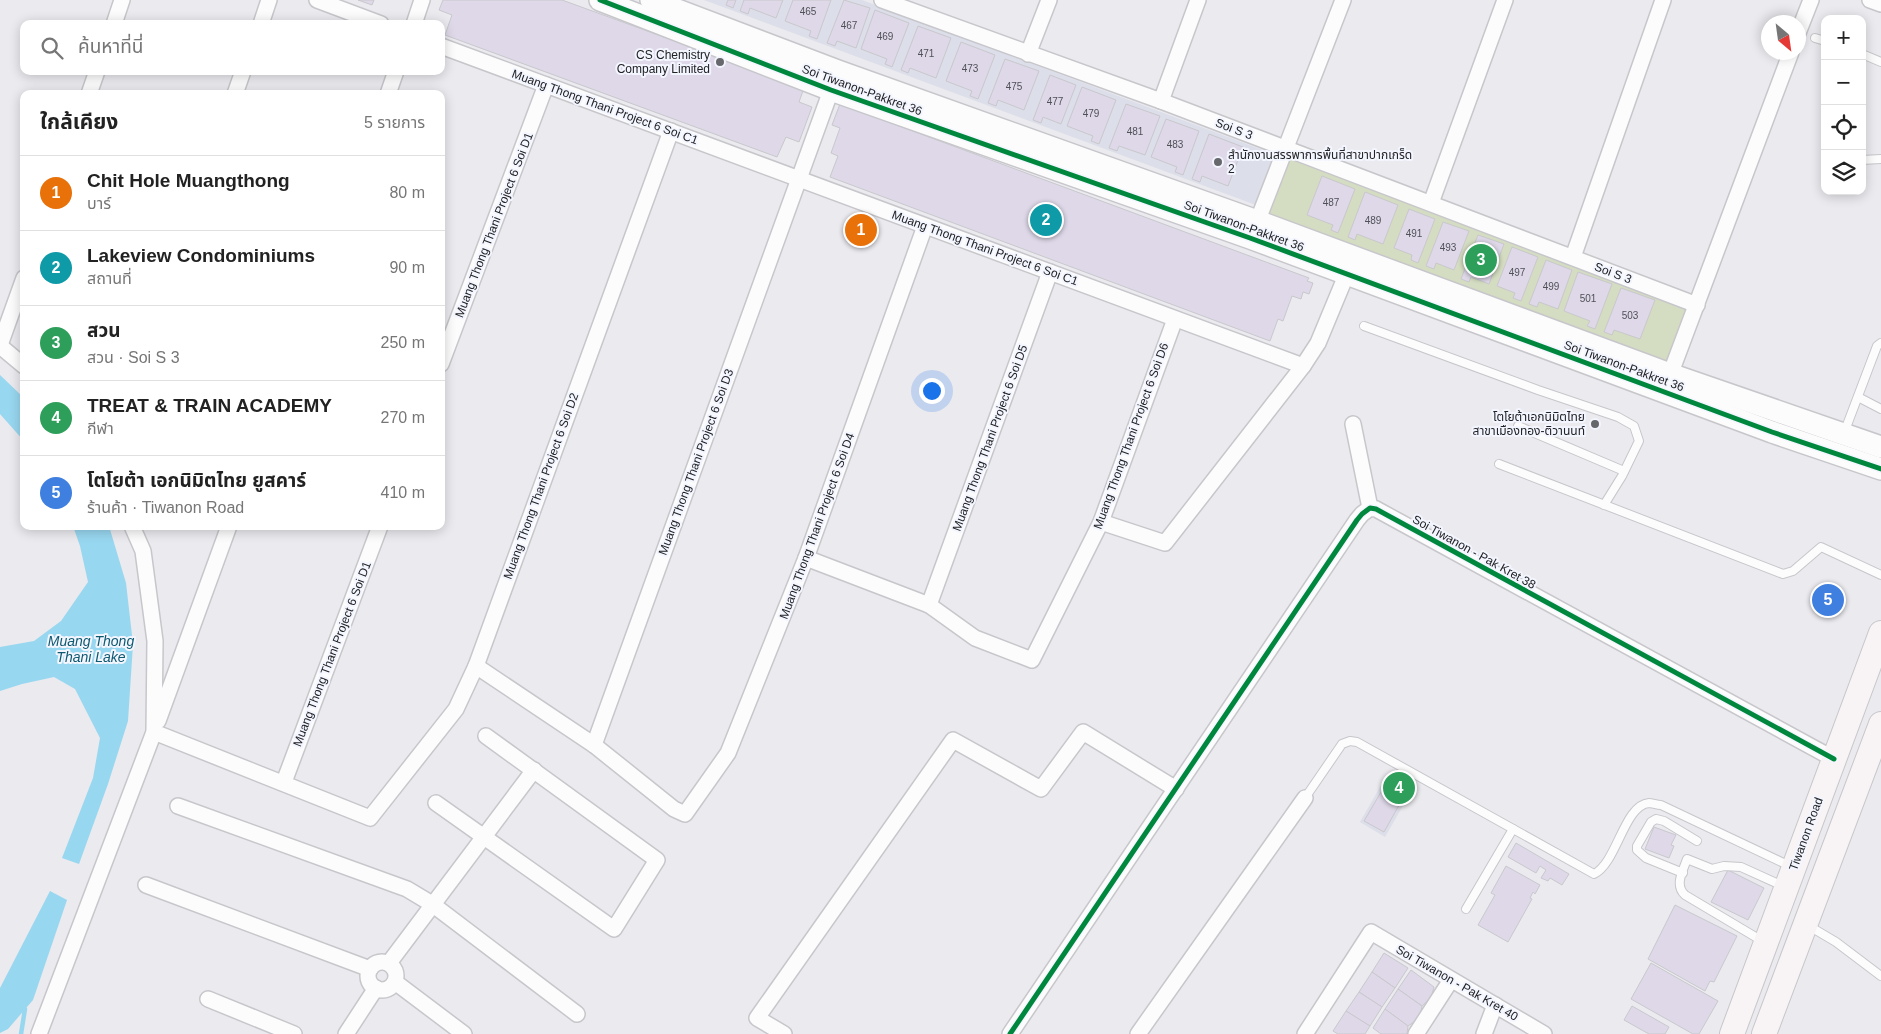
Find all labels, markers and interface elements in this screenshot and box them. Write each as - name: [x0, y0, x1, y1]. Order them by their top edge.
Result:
- house number: 465: [800, 6, 817, 17]
- north arrow: [1761, 15, 1806, 60]
- map controls: [1821, 15, 1866, 195]
- button: +: [1821, 15, 1866, 60]
- search box: [20, 20, 445, 75]
- house number: 467: [841, 20, 858, 31]
- house number: 469: [877, 31, 894, 42]
- icon: search: [38, 34, 66, 62]
- text: ค้นหาที่นี่: [78, 36, 143, 57]
- place label: CS Chemistry Company Limited: [617, 48, 710, 76]
- house number: 471: [918, 48, 935, 59]
- marker: CS Chemistry Company Limited: [714, 56, 726, 68]
- button: −: [1821, 60, 1866, 105]
- street label: Soi Tiwanon-Pakkret 36: [800, 62, 924, 118]
- house number: 473: [962, 63, 979, 74]
- street label: Muang Thong Thani Project 6 Soi C1: [510, 67, 700, 147]
- house number: 475: [1006, 81, 1023, 92]
- house number: 477: [1047, 96, 1064, 107]
- button: locate: [1821, 105, 1866, 150]
- house number: 479: [1083, 108, 1100, 119]
- text: ใกล้เคียง: [40, 110, 118, 133]
- text: 5 รายการ: [364, 114, 425, 131]
- street label: Soi S 3: [1213, 116, 1255, 143]
- house number: 481: [1127, 126, 1144, 137]
- street label: Muang Thong Thani Project 6 Soi D1: [452, 130, 536, 319]
- house number: 483: [1167, 139, 1184, 150]
- place label: สำนักงานสรรพาการพื้นที่สาขาปากเกร็ด 2: [1228, 146, 1412, 176]
- button: layers: [1821, 150, 1866, 195]
- marker: สำนักงานสรรพาการพื้นที่สาขาปากเกร็ด 2: [1212, 156, 1224, 168]
- text: Chit Hole Muangthong: [87, 170, 290, 191]
- text: 1: [52, 184, 60, 201]
- text: 80 m: [389, 184, 425, 201]
- text: บาร์: [87, 195, 111, 212]
- house number: 487: [1323, 197, 1340, 208]
- street label: Soi Tiwanon-Pakkret 36: [1182, 198, 1306, 254]
- pin: 2: [1030, 201, 1062, 239]
- street label: Muang Thong Thani Project 6 Soi C1: [890, 208, 1080, 288]
- pin: 1: [845, 211, 877, 249]
- house number: 489: [1365, 215, 1382, 226]
- house number: 491: [1406, 228, 1423, 239]
- pin: 3: [1465, 241, 1497, 279]
- house number: 493: [1440, 242, 1457, 253]
- text: Lakeview Condominiums: [87, 245, 315, 266]
- text: 2: [52, 259, 60, 276]
- text: 90 m: [389, 259, 425, 276]
- street label: Soi S 3: [1592, 260, 1634, 287]
- house number: 497: [1509, 267, 1526, 278]
- text: สถานที่: [87, 270, 132, 287]
- house number: 499: [1543, 281, 1560, 292]
- house number: 501: [1580, 293, 1597, 304]
- house number: 503: [1622, 310, 1639, 321]
- text: สวน: [87, 320, 120, 341]
- text: 3: [52, 334, 60, 351]
- text: 250 m: [381, 334, 425, 351]
- street label: Soi Tiwanon-Pakkret 36: [1562, 338, 1686, 394]
- street label: Muang Thong Thani Project 6 Soi D6: [1091, 341, 1171, 531]
- street label: Muang Thong Thani Project 6 Soi D5: [950, 343, 1030, 533]
- text: สวน · Soi S 3: [87, 349, 180, 366]
- street label: Muang Thong Thani Project 6 Soi D3: [656, 367, 736, 557]
- your location: [919, 378, 945, 404]
- street label: Muang Thong Thani Project 6 Soi D2: [501, 391, 581, 581]
- text: TREAT & TRAIN ACADEMY: [87, 395, 332, 416]
- text: 4: [52, 409, 60, 426]
- text: 270 m: [381, 409, 425, 426]
- place label: โตโยต้าเอกนิมิตไทย สาขาเมืองทอง-ติวานนท์: [1473, 410, 1585, 438]
- marker: โตโยต้าเอกนิมิตไทย สาขาเมืองทอง-ติวานนท์: [1589, 418, 1601, 430]
- text: กีฬา: [87, 420, 114, 437]
- street label: Muang Thong Thani Project 6 Soi D4: [777, 431, 857, 621]
- text: โตโยต้า เอกนิมิตไทย ยูสคาร์: [87, 470, 306, 491]
- text: 5: [52, 484, 60, 501]
- text: 410 m: [381, 484, 425, 501]
- text: ร้านค้า · Tiwanon Road: [87, 499, 244, 516]
- street label: Soi Tiwanon - Pak Kret 38: [1410, 512, 1538, 592]
- street label: Muang Thong Thani Project 6 Soi D1: [290, 559, 374, 748]
- pin: 5: [1812, 581, 1844, 619]
- water label: Muang Thong Thani Lake: [48, 633, 134, 665]
- pin: 4: [1383, 769, 1415, 807]
- street label: Tiwanon Road: [1786, 795, 1826, 873]
- street label: Soi Tiwanon - Pak Kret 40: [1393, 942, 1521, 1024]

